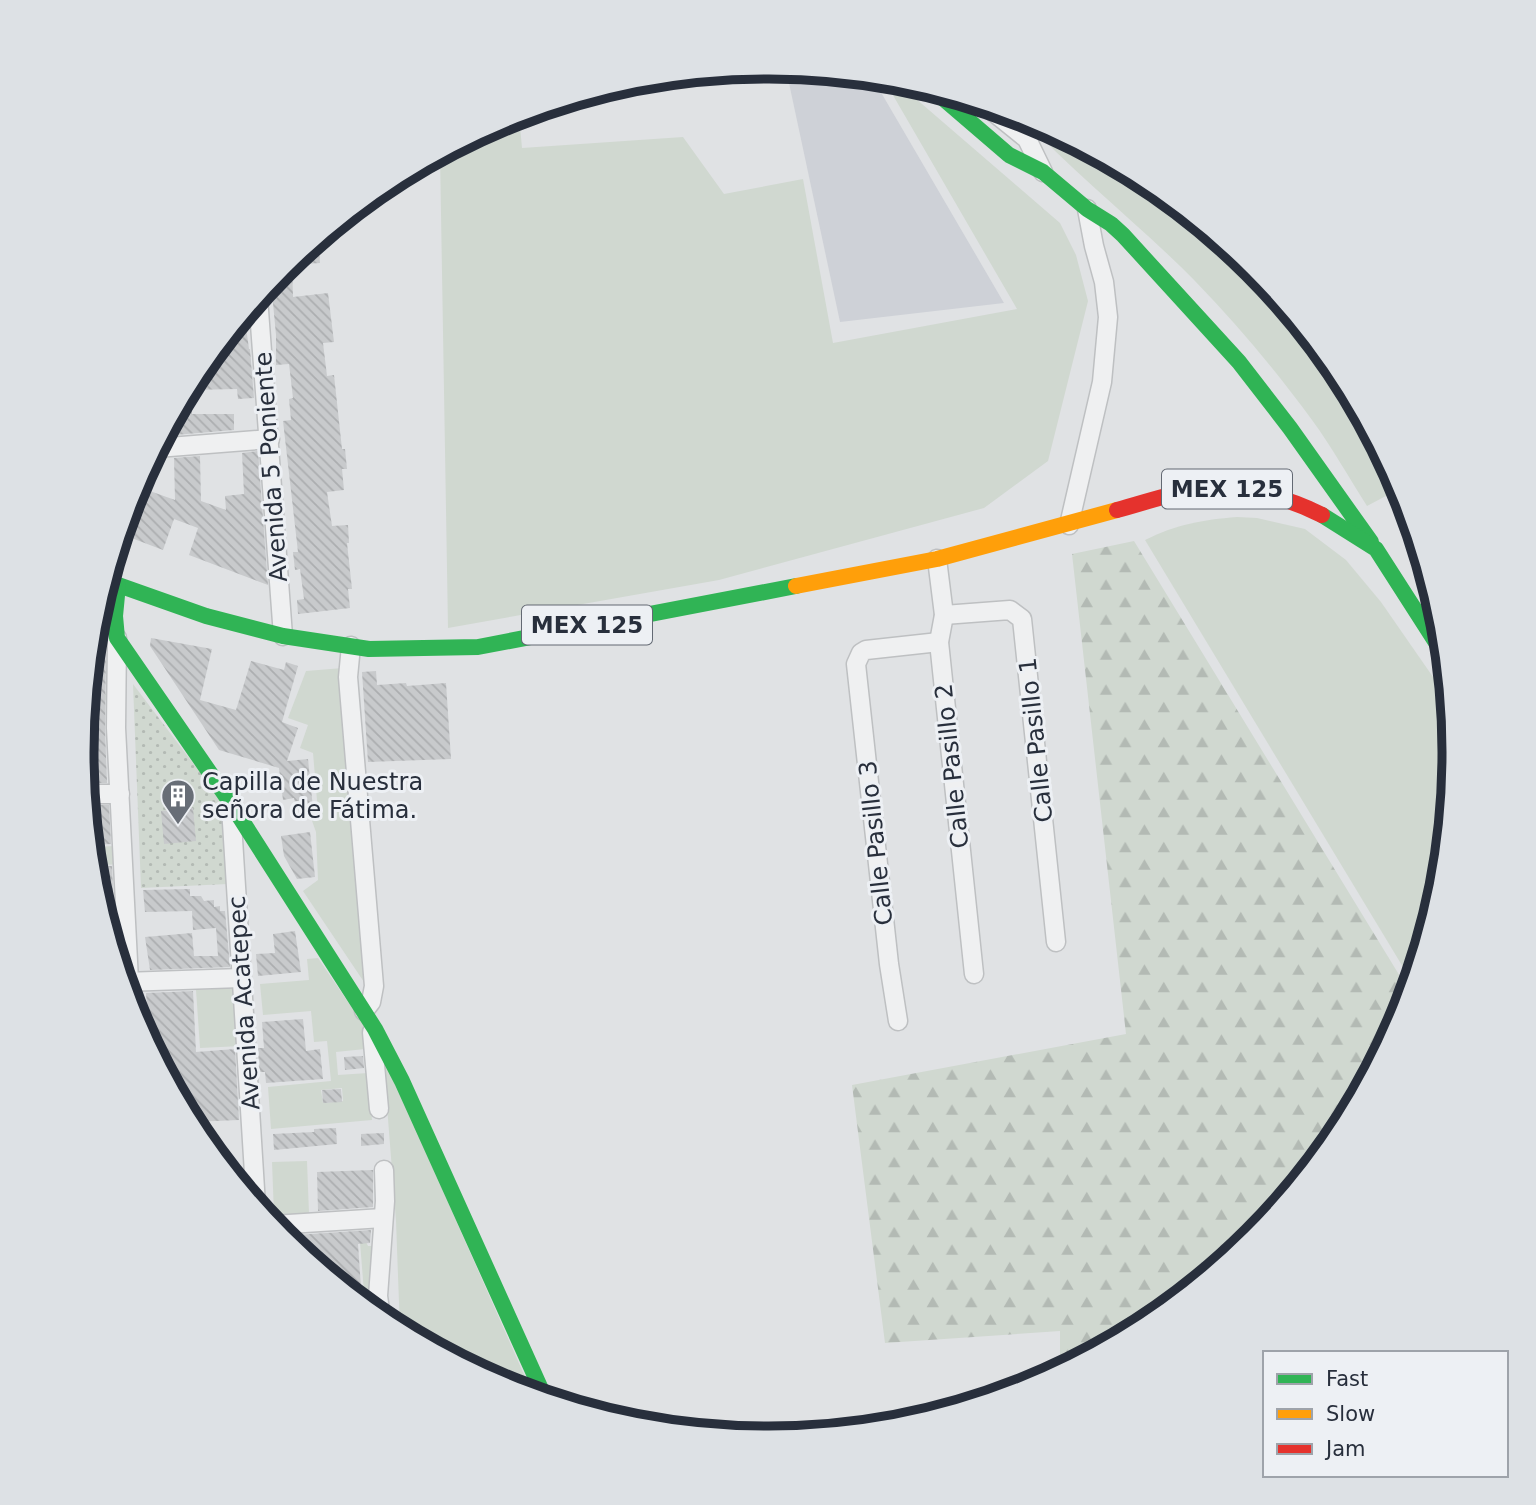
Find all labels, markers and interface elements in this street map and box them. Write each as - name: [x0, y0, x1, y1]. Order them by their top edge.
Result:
- street label: Avenida 5 Poniente: [249, 351, 293, 583]
- road number: MEX 125: [1162, 470, 1292, 509]
- road number: MEX 125: [522, 606, 652, 645]
- street label: Calle Pasillo 1: [1013, 656, 1059, 824]
- street label: Calle Pasillo 2: [929, 682, 975, 850]
- street label: Calle Pasillo 3: [853, 759, 899, 927]
- place label: Capilla de Nuestra señora de Fátima.: [202, 768, 423, 824]
- building icon: Capilla de Nuestra señora de Fátima.: [159, 777, 197, 826]
- street label: Avenida Acatepec: [223, 895, 265, 1111]
- legend: [1263, 1351, 1508, 1477]
- text: Fast: [1326, 1367, 1368, 1391]
- text: Slow: [1326, 1402, 1375, 1426]
- text: Jam: [1324, 1437, 1366, 1461]

